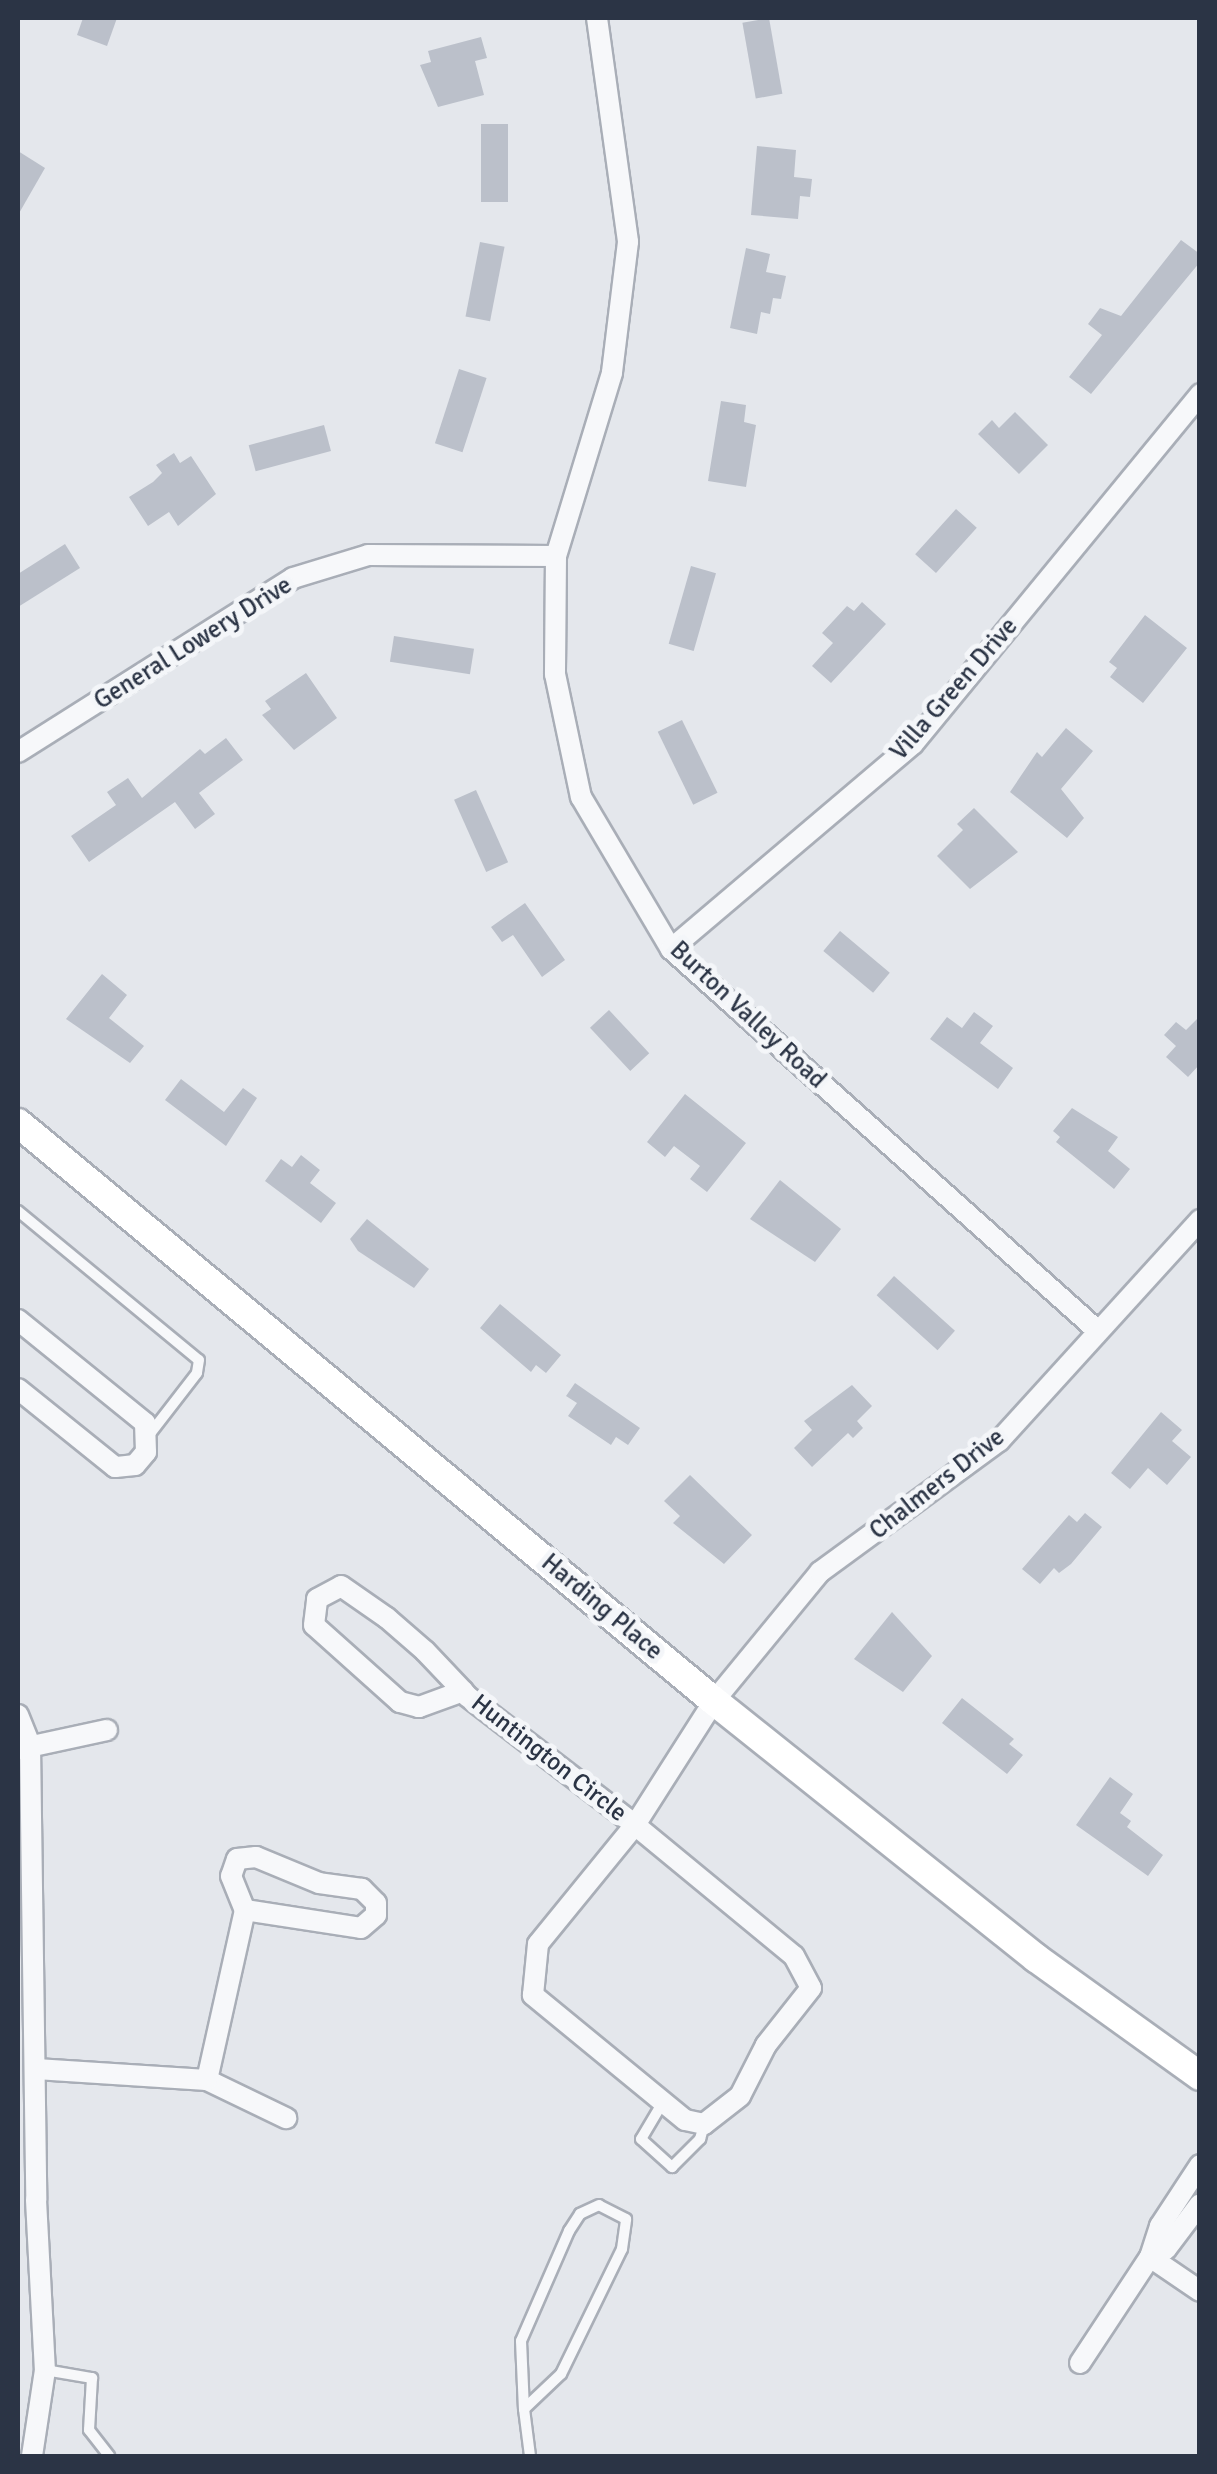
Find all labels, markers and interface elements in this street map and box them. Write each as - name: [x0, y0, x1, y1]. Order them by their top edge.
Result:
- street label: General Lowery Drive: [89, 570, 297, 716]
- street label: Villa Green Drive: [884, 612, 1024, 766]
- street label: Burton Valley Road: [664, 935, 832, 1095]
- street label: Chalmers Drive: [864, 1422, 1010, 1546]
- street label: Harding Place: [535, 1548, 669, 1666]
- street label: Huntington Circle: [465, 1688, 633, 1828]

